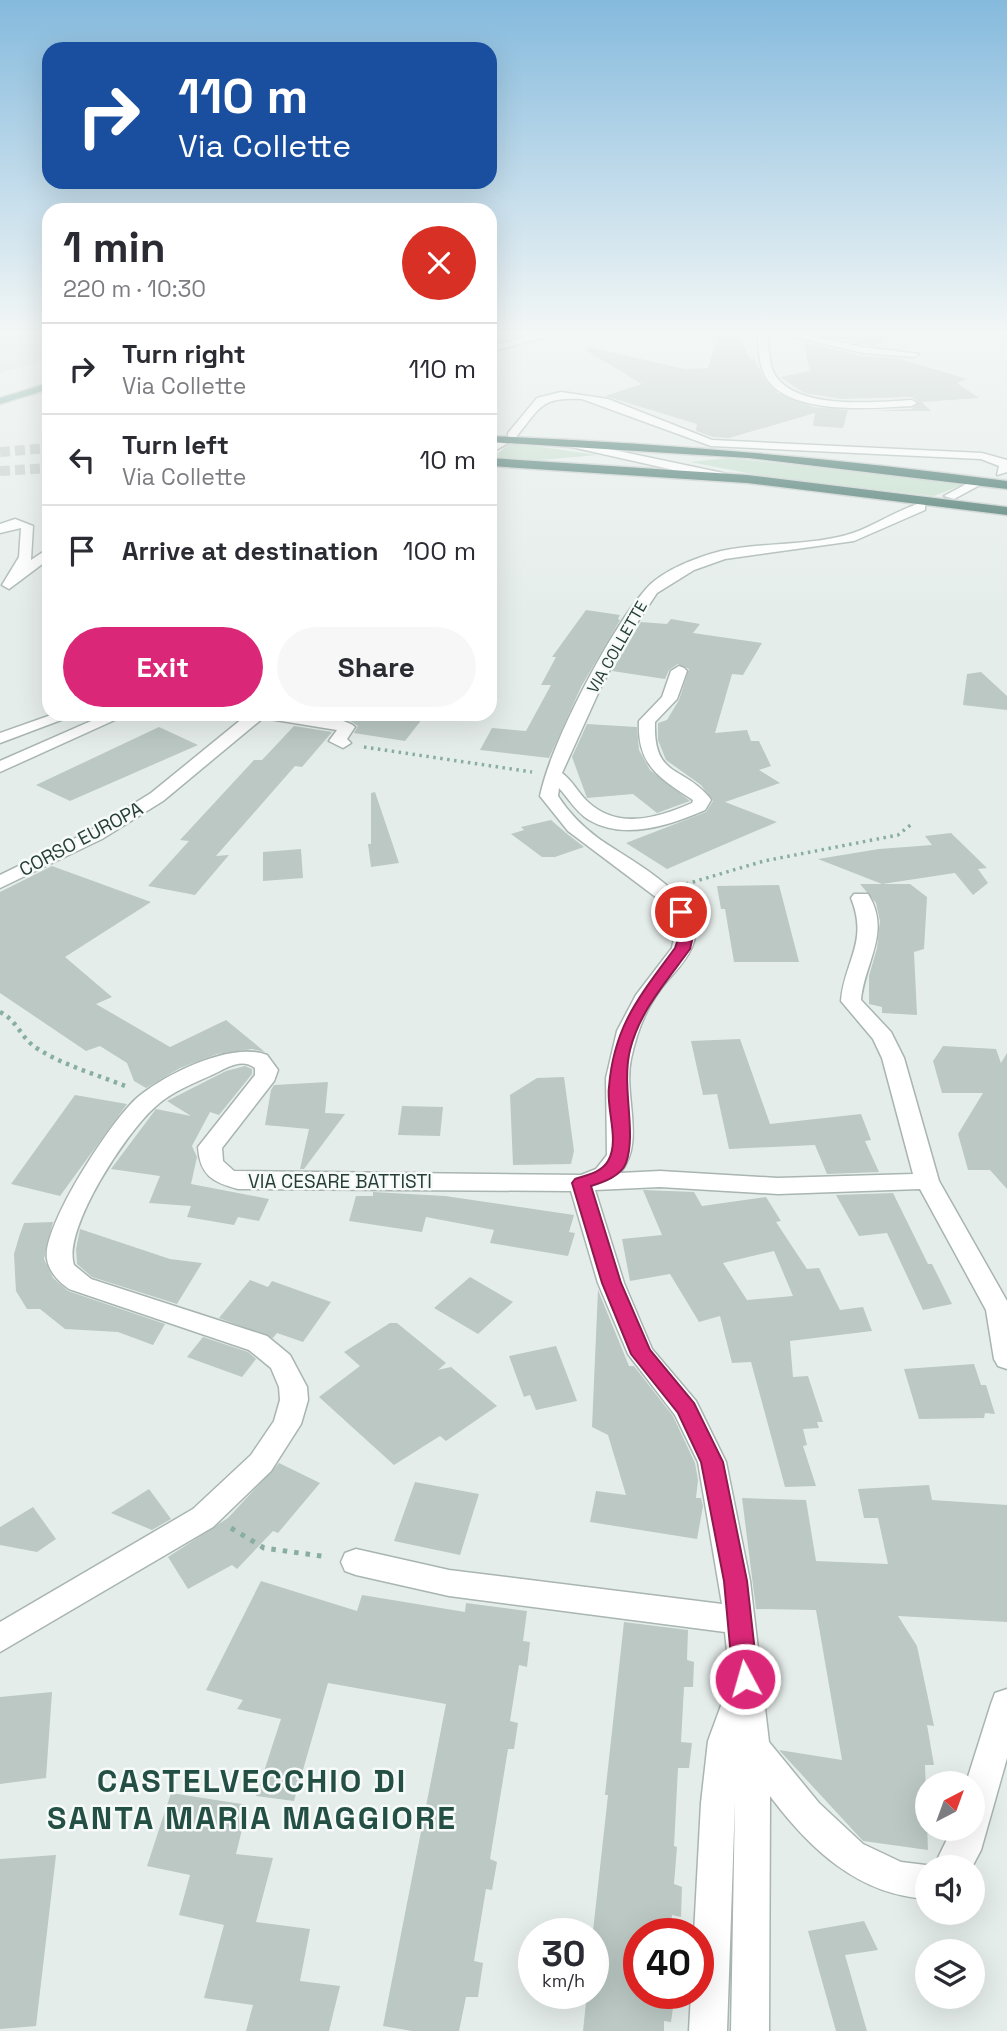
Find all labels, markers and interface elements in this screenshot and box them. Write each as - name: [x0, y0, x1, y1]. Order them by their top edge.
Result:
- text: 110 m: [178, 65, 308, 127]
- icon: right: [63, 70, 154, 161]
- text: Via Collette: [178, 126, 351, 166]
- text: 1 min: [63, 221, 166, 274]
- button: close: [402, 226, 476, 300]
- text: 220 m · 10:30: [63, 274, 206, 304]
- text: Turn right: [122, 337, 246, 371]
- icon: right: [63, 350, 101, 388]
- text: 110 m: [409, 352, 476, 386]
- text: Via Collette: [122, 371, 246, 401]
- text: Turn left: [122, 428, 229, 462]
- icon: left: [63, 441, 101, 479]
- text: 10 m: [419, 443, 476, 477]
- text: Via Collette: [122, 462, 246, 492]
- icon: arrive: [63, 532, 101, 570]
- text: Arrive at destination: [122, 534, 379, 568]
- text: 100 m: [403, 534, 476, 568]
- street label: VIA COLLETTE: [582, 597, 652, 697]
- button: Exit: [63, 627, 263, 707]
- button: Share: [277, 627, 476, 707]
- street label: CORSO EUROPA: [15, 796, 147, 882]
- pin: [651, 882, 711, 942]
- icon: arrive: [662, 893, 700, 931]
- street label: VIA CESARE BATTISTI: [248, 1169, 432, 1194]
- position arrow: [708, 1642, 782, 1716]
- district label: CASTELVECCHIO DI SANTA MARIA MAGGIORE: [47, 1761, 457, 1838]
- north arrow: [915, 1771, 985, 1841]
- map controls: [915, 1771, 985, 2009]
- button: sound: [915, 1855, 985, 1925]
- speed limit sign: 40: [623, 1918, 714, 2009]
- text: 30: [542, 1932, 585, 1976]
- button: layers: [915, 1939, 985, 2009]
- text: km/h: [542, 1969, 585, 1992]

